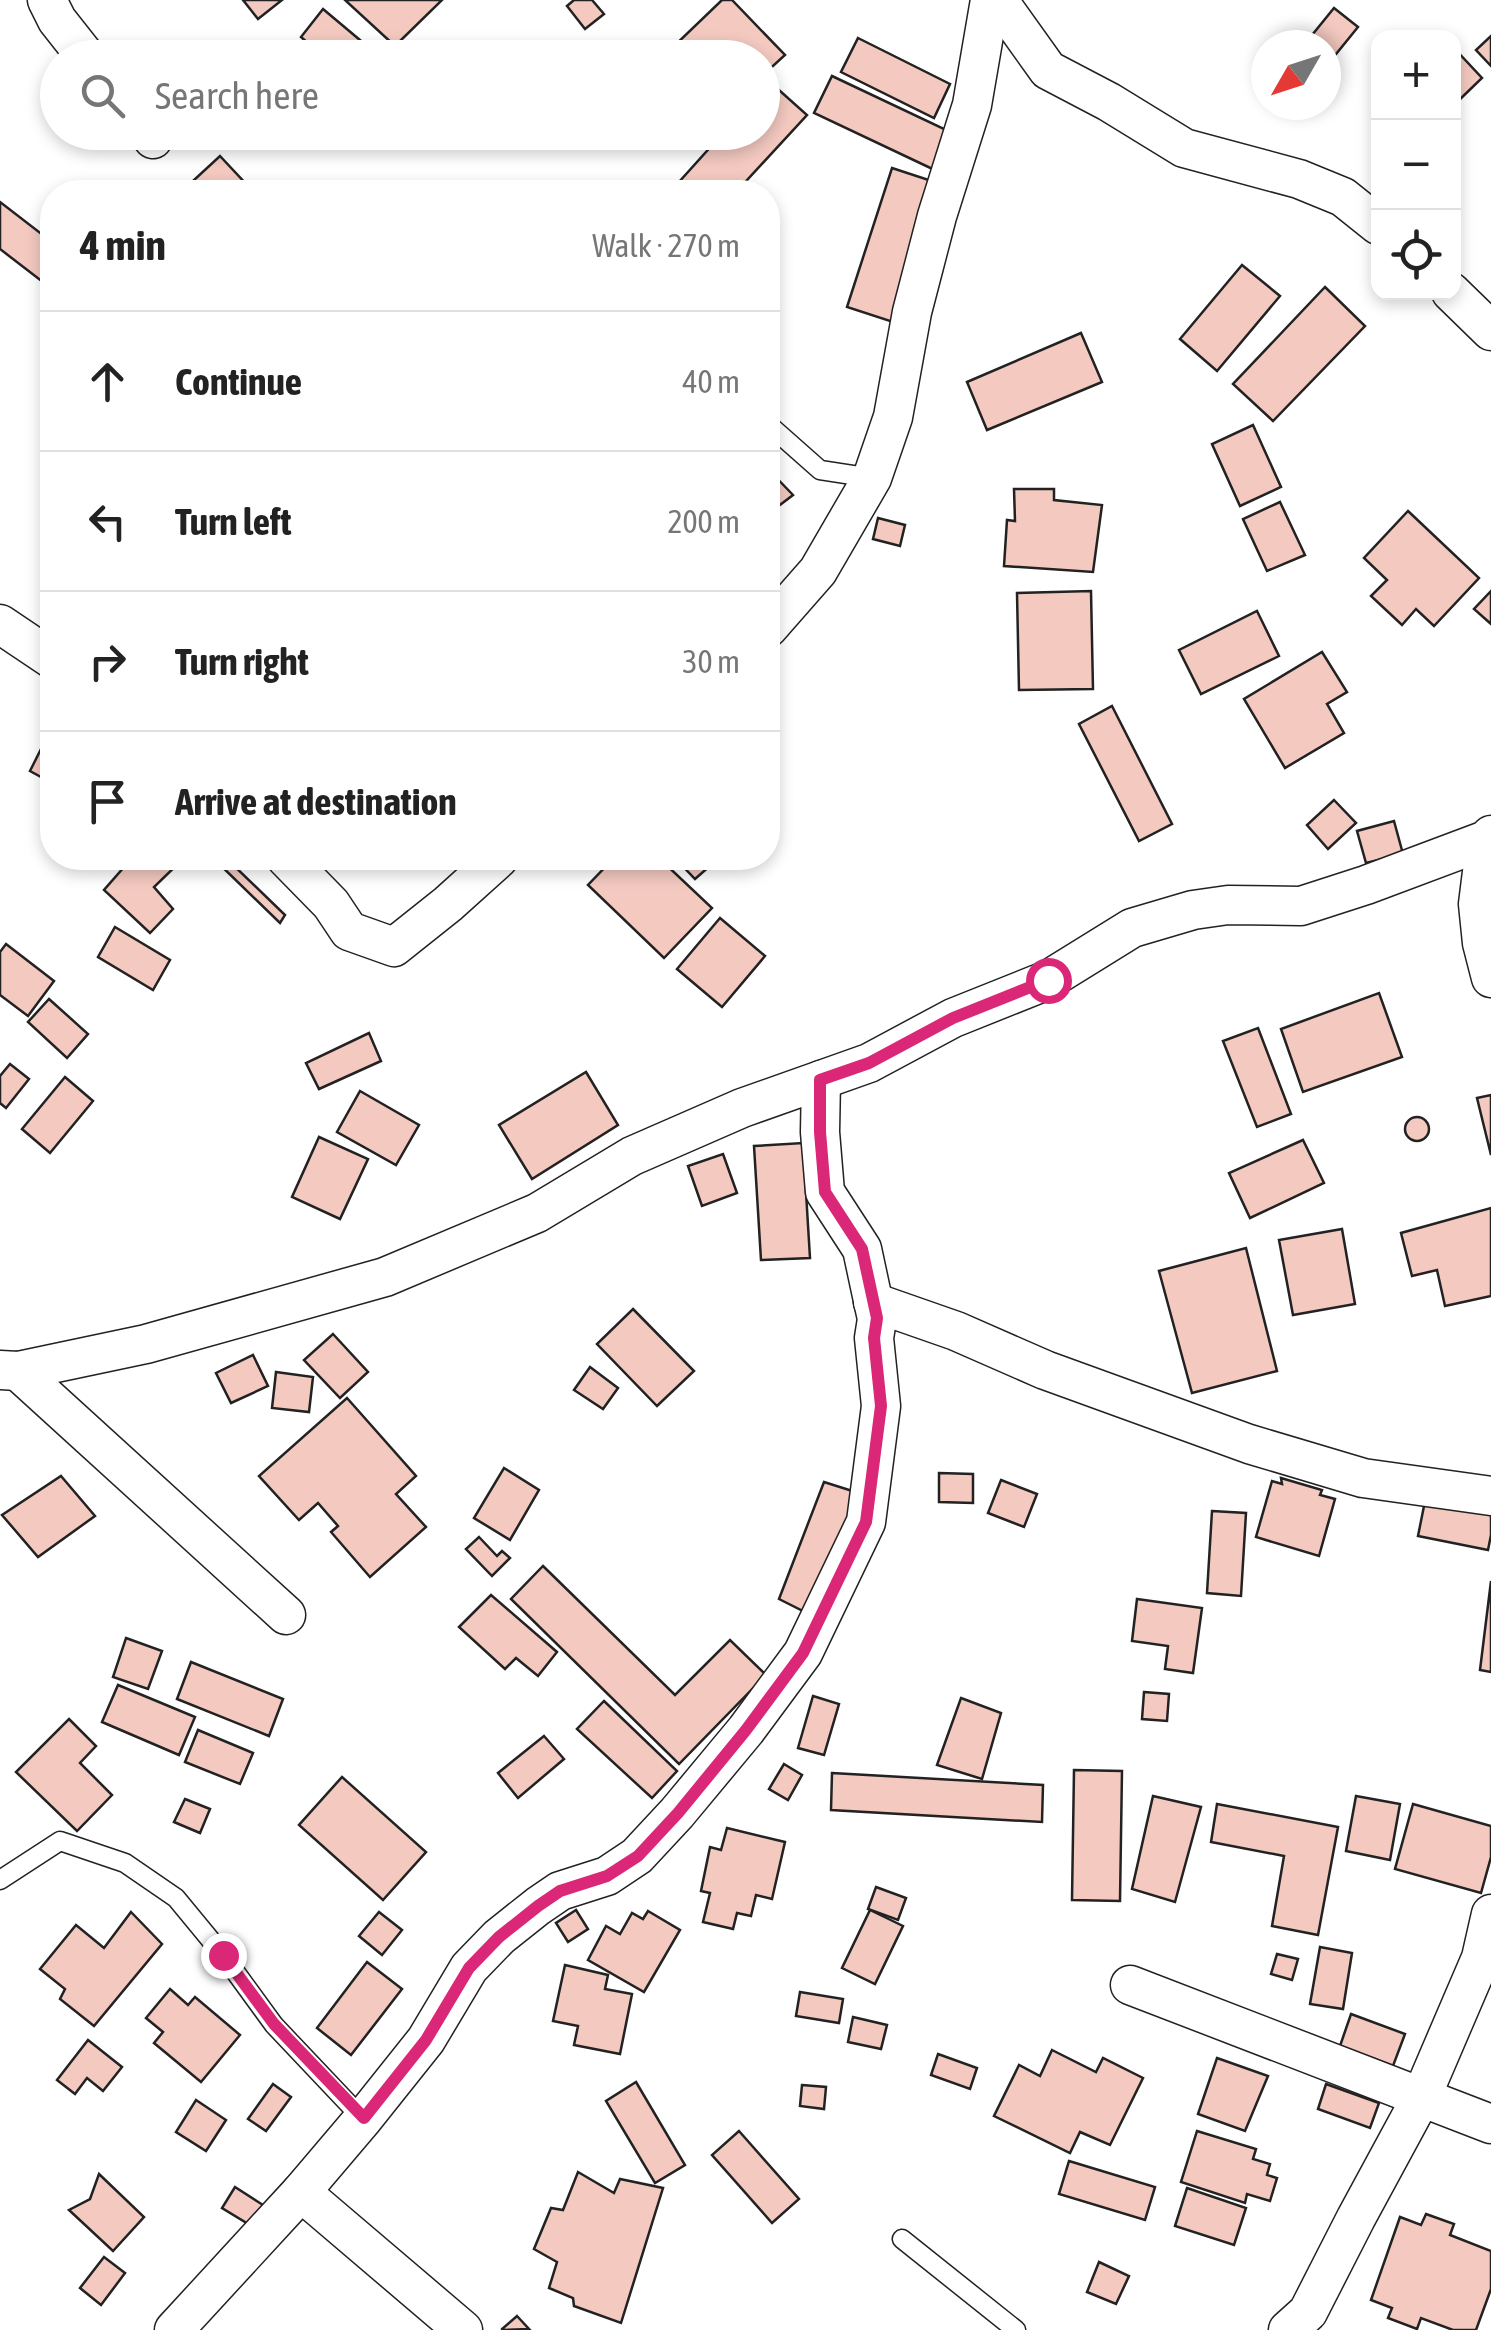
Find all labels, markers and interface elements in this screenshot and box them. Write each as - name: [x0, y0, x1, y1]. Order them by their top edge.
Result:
- north arrow: [1251, 30, 1341, 120]
- map controls: [1371, 30, 1461, 300]
- button: +: [1371, 30, 1461, 120]
- search box: [40, 40, 780, 150]
- icon: search: [75, 68, 130, 123]
- text: Search here: [155, 74, 319, 117]
- button: −: [1371, 120, 1461, 210]
- button: locate: [1371, 210, 1461, 300]
- text: 4 min: [80, 221, 166, 269]
- text: Walk · 270 m: [592, 227, 740, 264]
- icon: ahead: [80, 354, 135, 409]
- text: Continue: [175, 360, 302, 403]
- text: 40 m: [682, 363, 740, 400]
- icon: left: [80, 494, 135, 549]
- text: Turn left: [175, 500, 291, 543]
- text: 200 m: [667, 503, 740, 540]
- icon: right: [80, 634, 135, 689]
- text: Turn right: [175, 640, 309, 683]
- text: 30 m: [682, 643, 740, 680]
- icon: arrive: [80, 774, 135, 829]
- text: Arrive at destination: [175, 780, 457, 823]
- route start: [1026, 958, 1072, 1004]
- route end: [201, 1933, 247, 1979]

